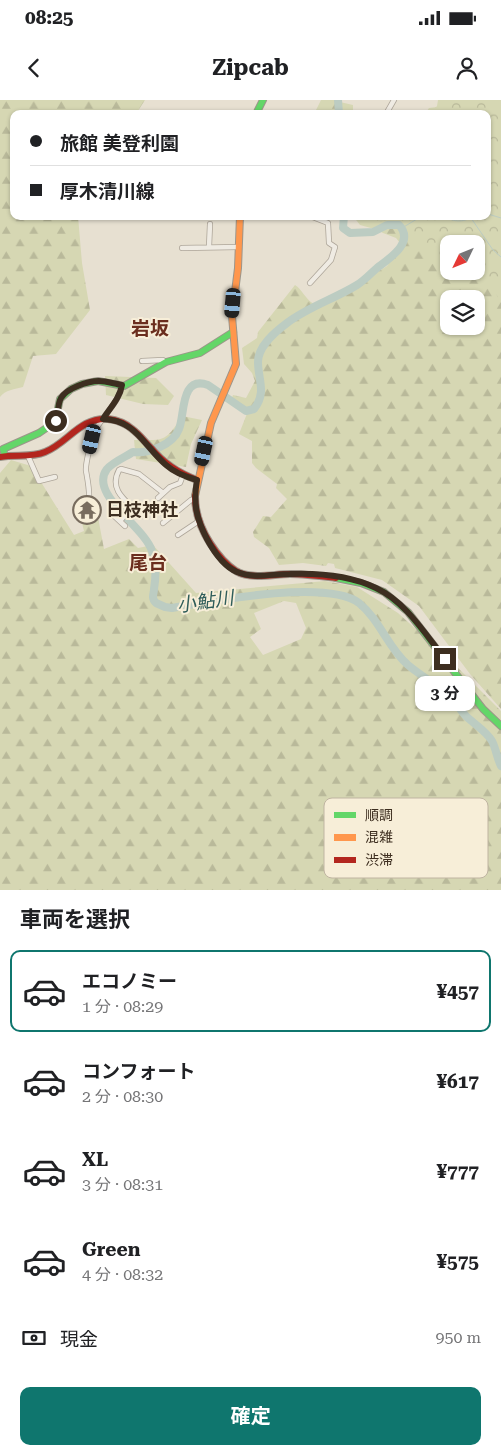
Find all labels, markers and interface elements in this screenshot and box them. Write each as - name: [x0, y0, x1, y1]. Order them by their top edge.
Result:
- text: 08:25: [25, 6, 74, 29]
- icon: back: [20, 54, 48, 82]
- icon: person: [453, 54, 481, 82]
- text: Zipcab: [212, 55, 289, 80]
- text: 旅館 美登利園: [60, 132, 179, 155]
- text: 厚木清川線: [60, 180, 155, 203]
- north arrow: [440, 235, 485, 280]
- map controls: [440, 235, 485, 335]
- car: [224, 287, 241, 319]
- button: layers: [440, 290, 485, 335]
- district label: 岩坂: [131, 317, 169, 340]
- route start: [45, 410, 67, 432]
- car: [81, 423, 102, 455]
- car: [193, 435, 214, 467]
- temple icon: 日枝神社: [72, 495, 102, 525]
- place label: 日枝神社: [106, 499, 178, 520]
- district label: 尾台: [129, 551, 167, 574]
- water label: 小鮎川: [175, 586, 237, 617]
- route end: [434, 648, 456, 670]
- callout: 3 分: [415, 676, 475, 712]
- text: 3 分: [430, 684, 460, 703]
- legend: [324, 798, 488, 878]
- text: 順調: [365, 807, 393, 823]
- text: 混雑: [365, 829, 393, 845]
- text: 渋滞: [365, 852, 393, 868]
- text: 車両を選択: [20, 907, 130, 932]
- icon: car: [22, 969, 67, 1014]
- text: エコノミー: [82, 970, 177, 993]
- text: ¥457: [436, 980, 479, 1003]
- text: 1 分 · 08:29: [82, 997, 163, 1016]
- icon: car: [22, 1059, 67, 1104]
- text: コンフォート: [82, 1060, 195, 1083]
- text: ¥617: [436, 1070, 479, 1093]
- text: 2 分 · 08:30: [82, 1087, 163, 1106]
- text: XL: [82, 1148, 108, 1171]
- icon: car: [22, 1149, 67, 1194]
- text: ¥777: [436, 1160, 479, 1183]
- text: 3 分 · 08:31: [82, 1175, 163, 1194]
- text: Green: [82, 1238, 140, 1261]
- icon: car: [22, 1239, 67, 1284]
- text: ¥575: [436, 1250, 479, 1273]
- text: 4 分 · 08:32: [82, 1265, 163, 1284]
- icon: cash: [20, 1324, 48, 1352]
- text: 現金: [60, 1328, 98, 1351]
- text: 950 m: [435, 1328, 481, 1347]
- button: 確定: [20, 1387, 481, 1445]

